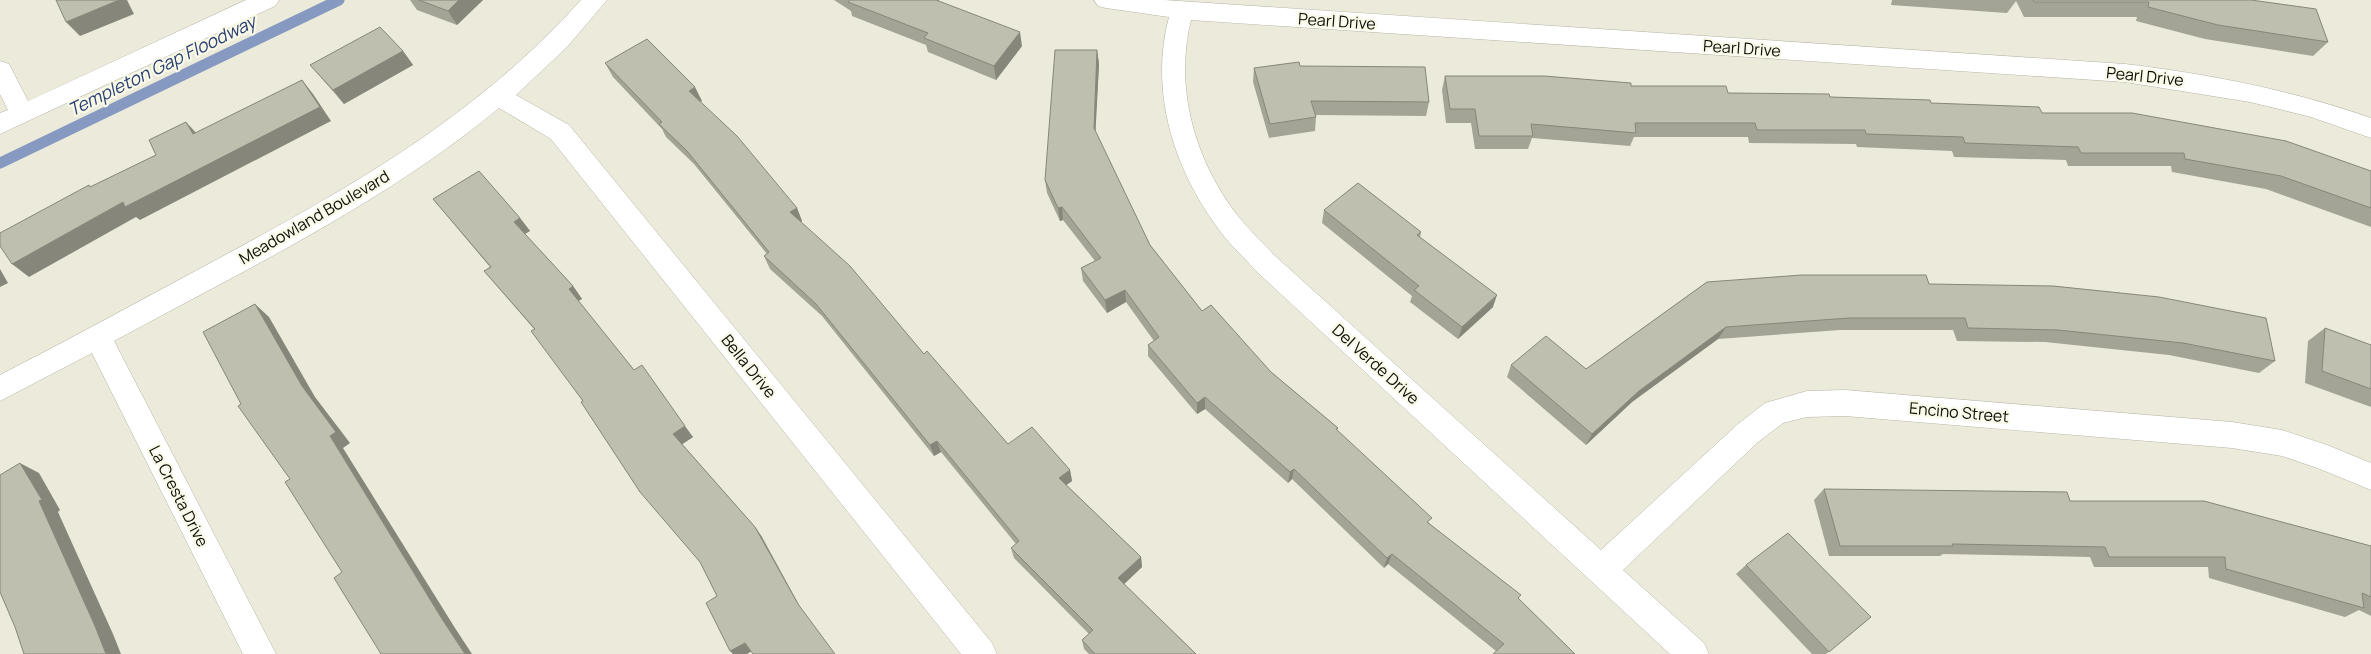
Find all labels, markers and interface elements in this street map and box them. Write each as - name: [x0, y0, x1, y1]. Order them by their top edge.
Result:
- street label: Pearl Drive: [1297, 7, 1377, 35]
- water label: Templeton Gap Floodway: [64, 8, 262, 121]
- street label: Pearl Drive: [1702, 34, 1782, 62]
- street label: Pearl Drive: [2105, 61, 2185, 91]
- street label: Meadowland Boulevard: [235, 165, 393, 269]
- street label: Del Verde Drive: [1328, 319, 1424, 409]
- street label: Bella Drive: [716, 329, 782, 403]
- street label: Encino Street: [1908, 397, 2010, 427]
- street label: La Cresta Drive: [144, 442, 214, 550]

